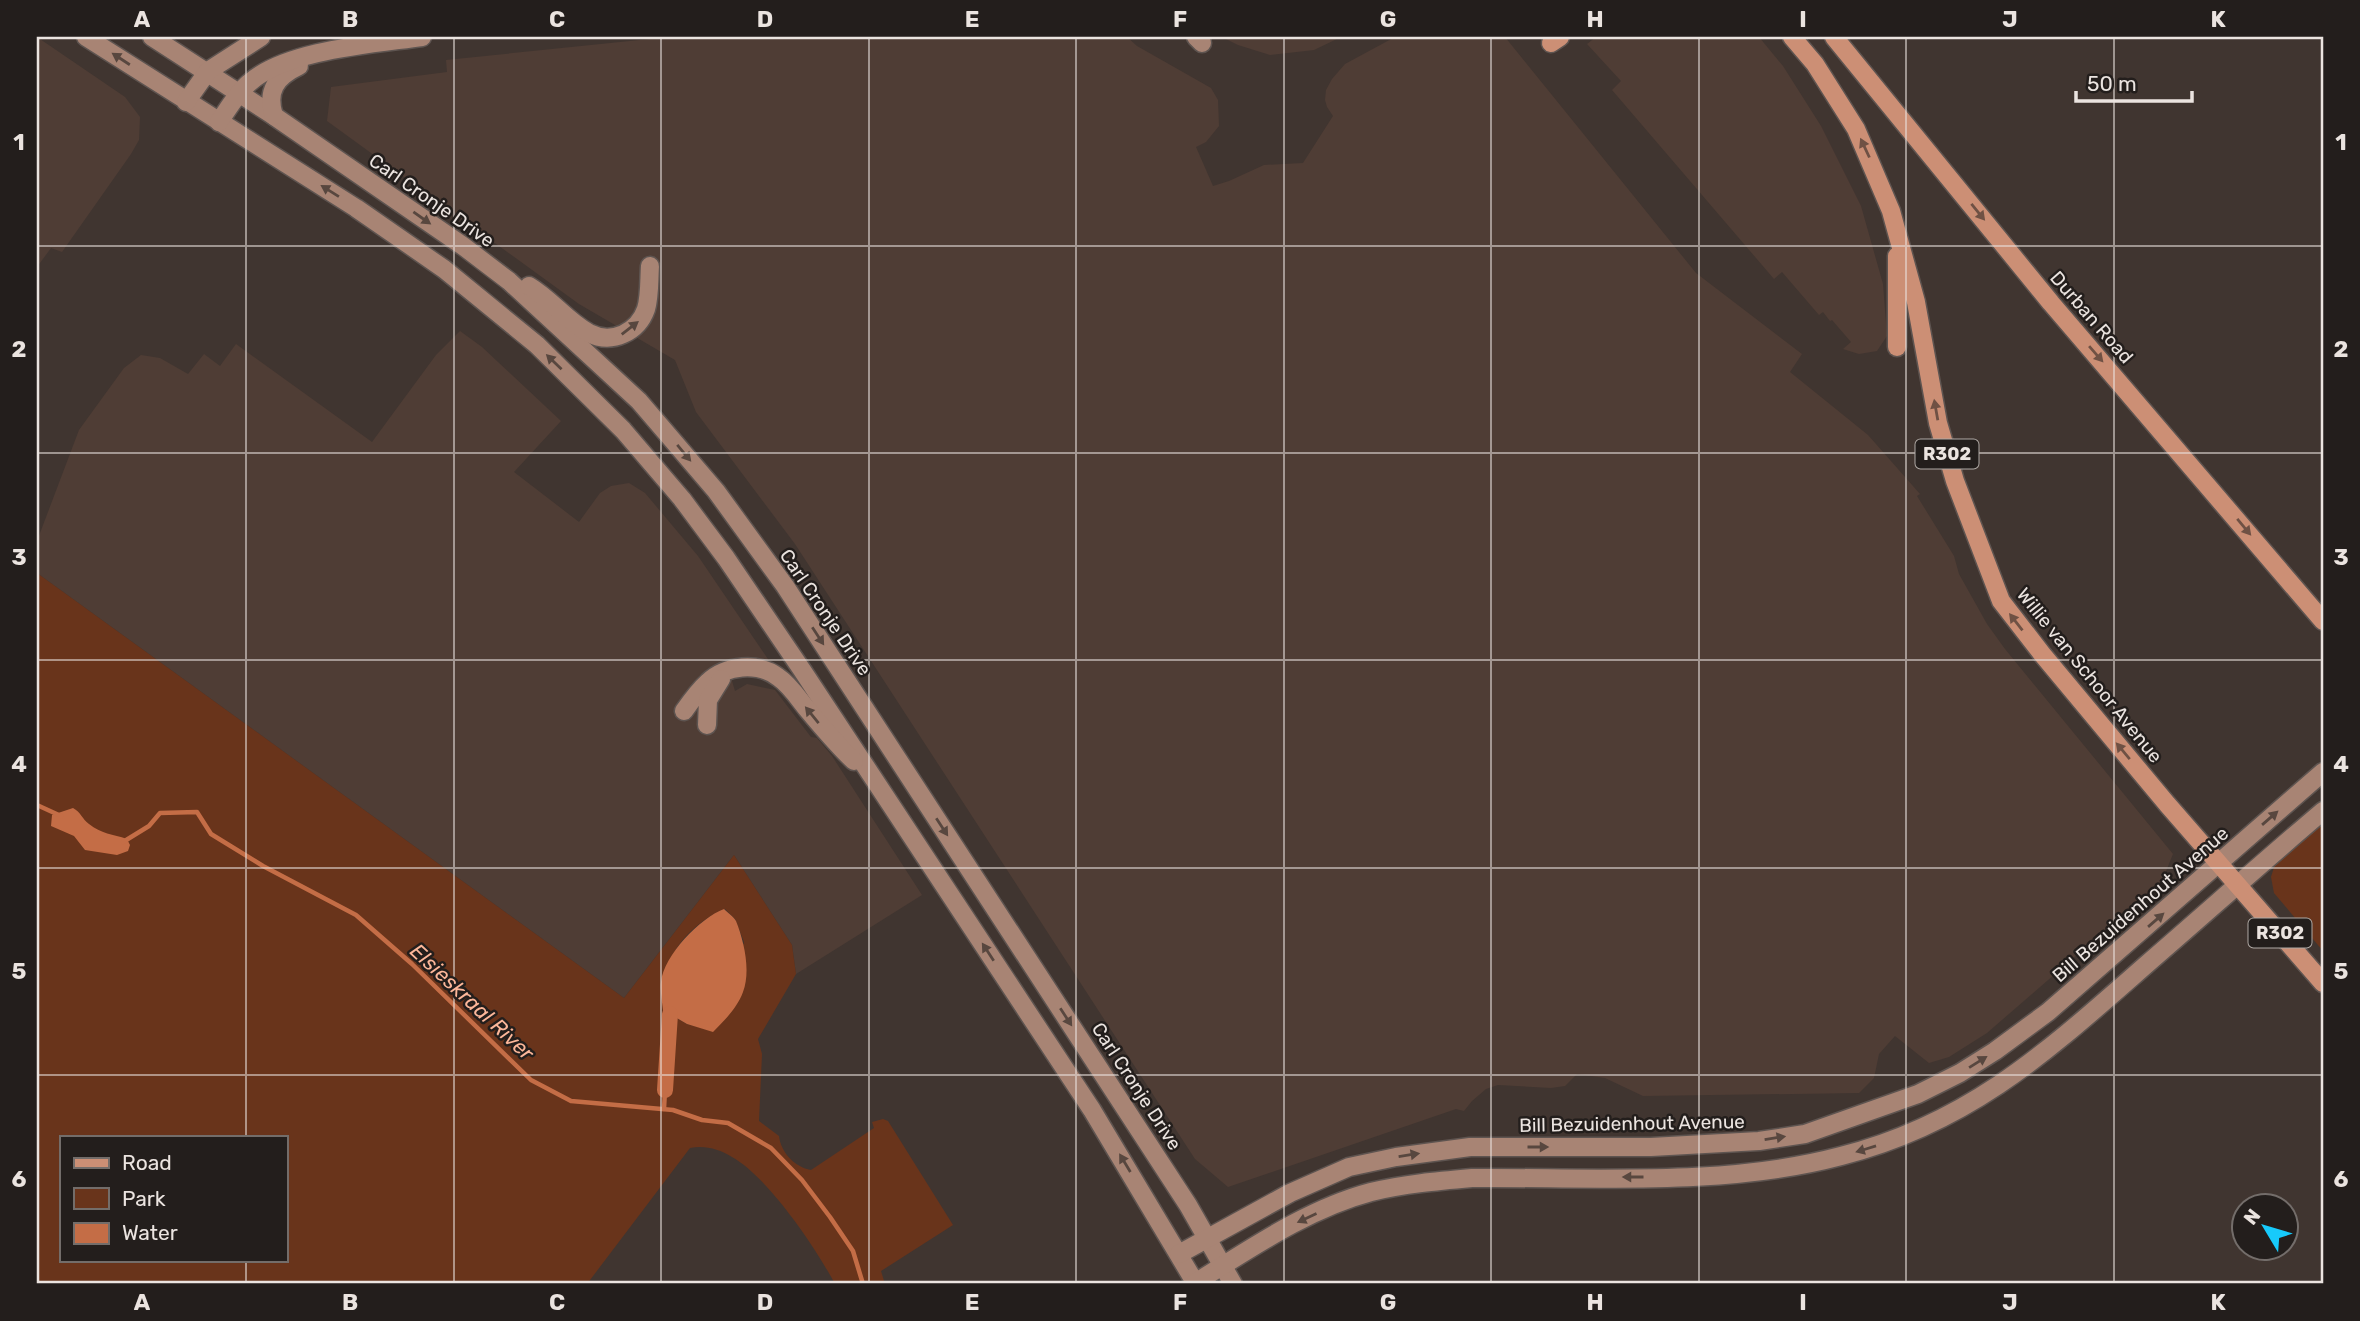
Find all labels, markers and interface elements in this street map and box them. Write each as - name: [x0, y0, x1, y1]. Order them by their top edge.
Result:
- text: A: [134, 5, 151, 33]
- text: B: [342, 5, 358, 33]
- text: C: [549, 5, 565, 33]
- text: D: [757, 5, 773, 33]
- text: E: [965, 5, 979, 33]
- text: F: [1173, 5, 1187, 33]
- text: G: [1380, 5, 1396, 33]
- text: H: [1586, 5, 1604, 33]
- text: I: [1799, 5, 1807, 33]
- text: J: [2002, 5, 2018, 33]
- text: K: [2210, 5, 2226, 33]
- one-way arrow: [111, 53, 131, 66]
- scale bar: [2076, 60, 2192, 104]
- text: 50 m: [2087, 71, 2137, 96]
- text: 1: [13, 128, 25, 156]
- text: 1: [2335, 128, 2347, 156]
- one-way arrow: [1860, 138, 1871, 158]
- street label: Carl Cronje Drive: [365, 149, 499, 252]
- one-way arrow: [320, 185, 339, 198]
- one-way arrow: [1970, 204, 1985, 221]
- one-way arrow: [413, 211, 432, 224]
- street label: Durban Road: [2045, 266, 2138, 368]
- one-way arrow: [621, 321, 639, 336]
- text: 2: [12, 335, 26, 363]
- text: 2: [2334, 335, 2348, 363]
- one-way arrow: [2088, 346, 2103, 363]
- one-way arrow: [546, 354, 563, 371]
- one-way arrow: [1930, 399, 1941, 421]
- road number: R302: [1916, 440, 1979, 468]
- one-way arrow: [676, 444, 691, 461]
- one-way arrow: [2236, 519, 2251, 536]
- text: 3: [11, 543, 27, 571]
- text: 3: [2333, 543, 2349, 571]
- street label: Carl Cronje Drive: [775, 545, 876, 680]
- street label: Willie van Schoor Avenue: [2012, 583, 2167, 767]
- one-way arrow: [2009, 613, 2023, 631]
- one-way arrow: [811, 627, 825, 645]
- one-way arrow: [804, 706, 820, 724]
- one-way arrow: [2116, 743, 2131, 760]
- text: 4: [11, 750, 27, 778]
- text: 4: [2333, 750, 2349, 778]
- one-way arrow: [2262, 811, 2279, 826]
- one-way arrow: [936, 817, 949, 836]
- street label: Bill Bezuidenhout Avenue: [2048, 822, 2233, 987]
- one-way arrow: [2147, 913, 2164, 928]
- road number: R302: [2248, 918, 2312, 948]
- water label: Elsieskraal River: [405, 938, 540, 1066]
- one-way arrow: [982, 942, 995, 961]
- text: 5: [12, 957, 27, 985]
- text: 5: [2334, 957, 2349, 985]
- one-way arrow: [1060, 1008, 1073, 1027]
- street label: Carl Cronje Drive: [1087, 1018, 1186, 1154]
- one-way arrow: [1968, 1055, 1988, 1068]
- street label: Bill Bezuidenhout Avenue: [1519, 1110, 1745, 1137]
- one-way arrow: [1765, 1132, 1787, 1143]
- legend: [60, 1136, 287, 1262]
- one-way arrow: [1527, 1141, 1549, 1153]
- one-way arrow: [1855, 1144, 1876, 1154]
- one-way arrow: [1398, 1149, 1420, 1160]
- text: Road: [122, 1150, 172, 1175]
- one-way arrow: [1118, 1154, 1131, 1173]
- text: 6: [12, 1165, 27, 1193]
- text: 6: [2334, 1165, 2349, 1193]
- one-way arrow: [1621, 1171, 1643, 1183]
- text: Park: [122, 1186, 166, 1211]
- north arrow: [2230, 1192, 2300, 1262]
- text: N: [2239, 1204, 2265, 1229]
- one-way arrow: [1296, 1213, 1317, 1224]
- text: Water: [122, 1220, 178, 1245]
- text: A: [134, 1288, 151, 1316]
- text: B: [342, 1288, 358, 1316]
- text: C: [549, 1288, 565, 1316]
- text: D: [757, 1288, 773, 1316]
- text: E: [965, 1288, 979, 1316]
- text: F: [1173, 1288, 1187, 1316]
- text: G: [1380, 1288, 1396, 1316]
- text: H: [1586, 1288, 1604, 1316]
- text: I: [1799, 1288, 1807, 1316]
- text: J: [2002, 1288, 2018, 1316]
- text: K: [2210, 1288, 2226, 1316]

